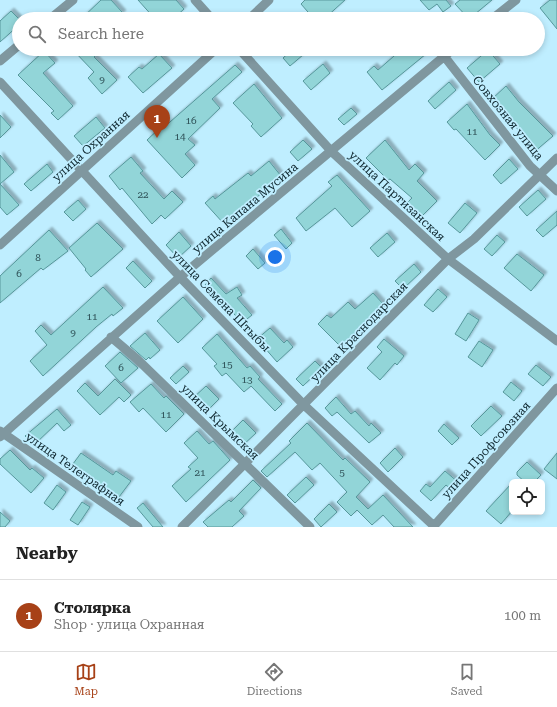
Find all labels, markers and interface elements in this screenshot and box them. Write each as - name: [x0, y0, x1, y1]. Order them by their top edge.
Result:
- search box: [12, 12, 545, 56]
- icon: search: [26, 23, 48, 45]
- text: Search here: [58, 25, 144, 43]
- street label: Совхозная улица: [470, 73, 547, 163]
- house number: 9: [99, 74, 105, 85]
- pin: 1: [144, 105, 170, 138]
- street label: улица Охранная: [49, 107, 133, 184]
- house number: 16: [185, 115, 197, 126]
- house number: 11: [466, 126, 478, 137]
- house number: 14: [174, 131, 186, 142]
- street label: улица Партизанская: [346, 148, 448, 244]
- street label: улица Капана Мусина: [189, 159, 301, 256]
- house number: 22: [137, 189, 149, 200]
- street label: улица Семена Штыбы: [169, 247, 273, 355]
- your location: [265, 247, 285, 267]
- house number: 8: [35, 252, 41, 263]
- house number: 6: [16, 268, 22, 279]
- street label: улица Краснодарская: [308, 279, 410, 385]
- house number: 11: [86, 311, 98, 322]
- house number: 9: [70, 327, 76, 338]
- house number: 15: [221, 359, 233, 370]
- house number: 6: [118, 362, 124, 373]
- house number: 13: [241, 374, 253, 385]
- street label: улица Крымская: [178, 381, 262, 463]
- street label: улица Профсоюзная: [439, 399, 533, 501]
- house number: 11: [160, 409, 172, 420]
- street label: улица Телеграфная: [23, 429, 127, 509]
- house number: 21: [194, 467, 206, 478]
- house number: 5: [339, 467, 345, 478]
- map controls: [509, 479, 545, 515]
- button: locate: [509, 479, 545, 515]
- text: Nearby: [16, 543, 78, 563]
- text: Столярка: [54, 599, 131, 617]
- text: 1: [25, 608, 33, 623]
- text: 100 m: [504, 608, 541, 623]
- text: Shop · улица Охранная: [54, 617, 204, 632]
- tab: Map: [74, 661, 98, 698]
- tab: Directions: [247, 661, 302, 698]
- tab: Saved: [451, 661, 483, 698]

